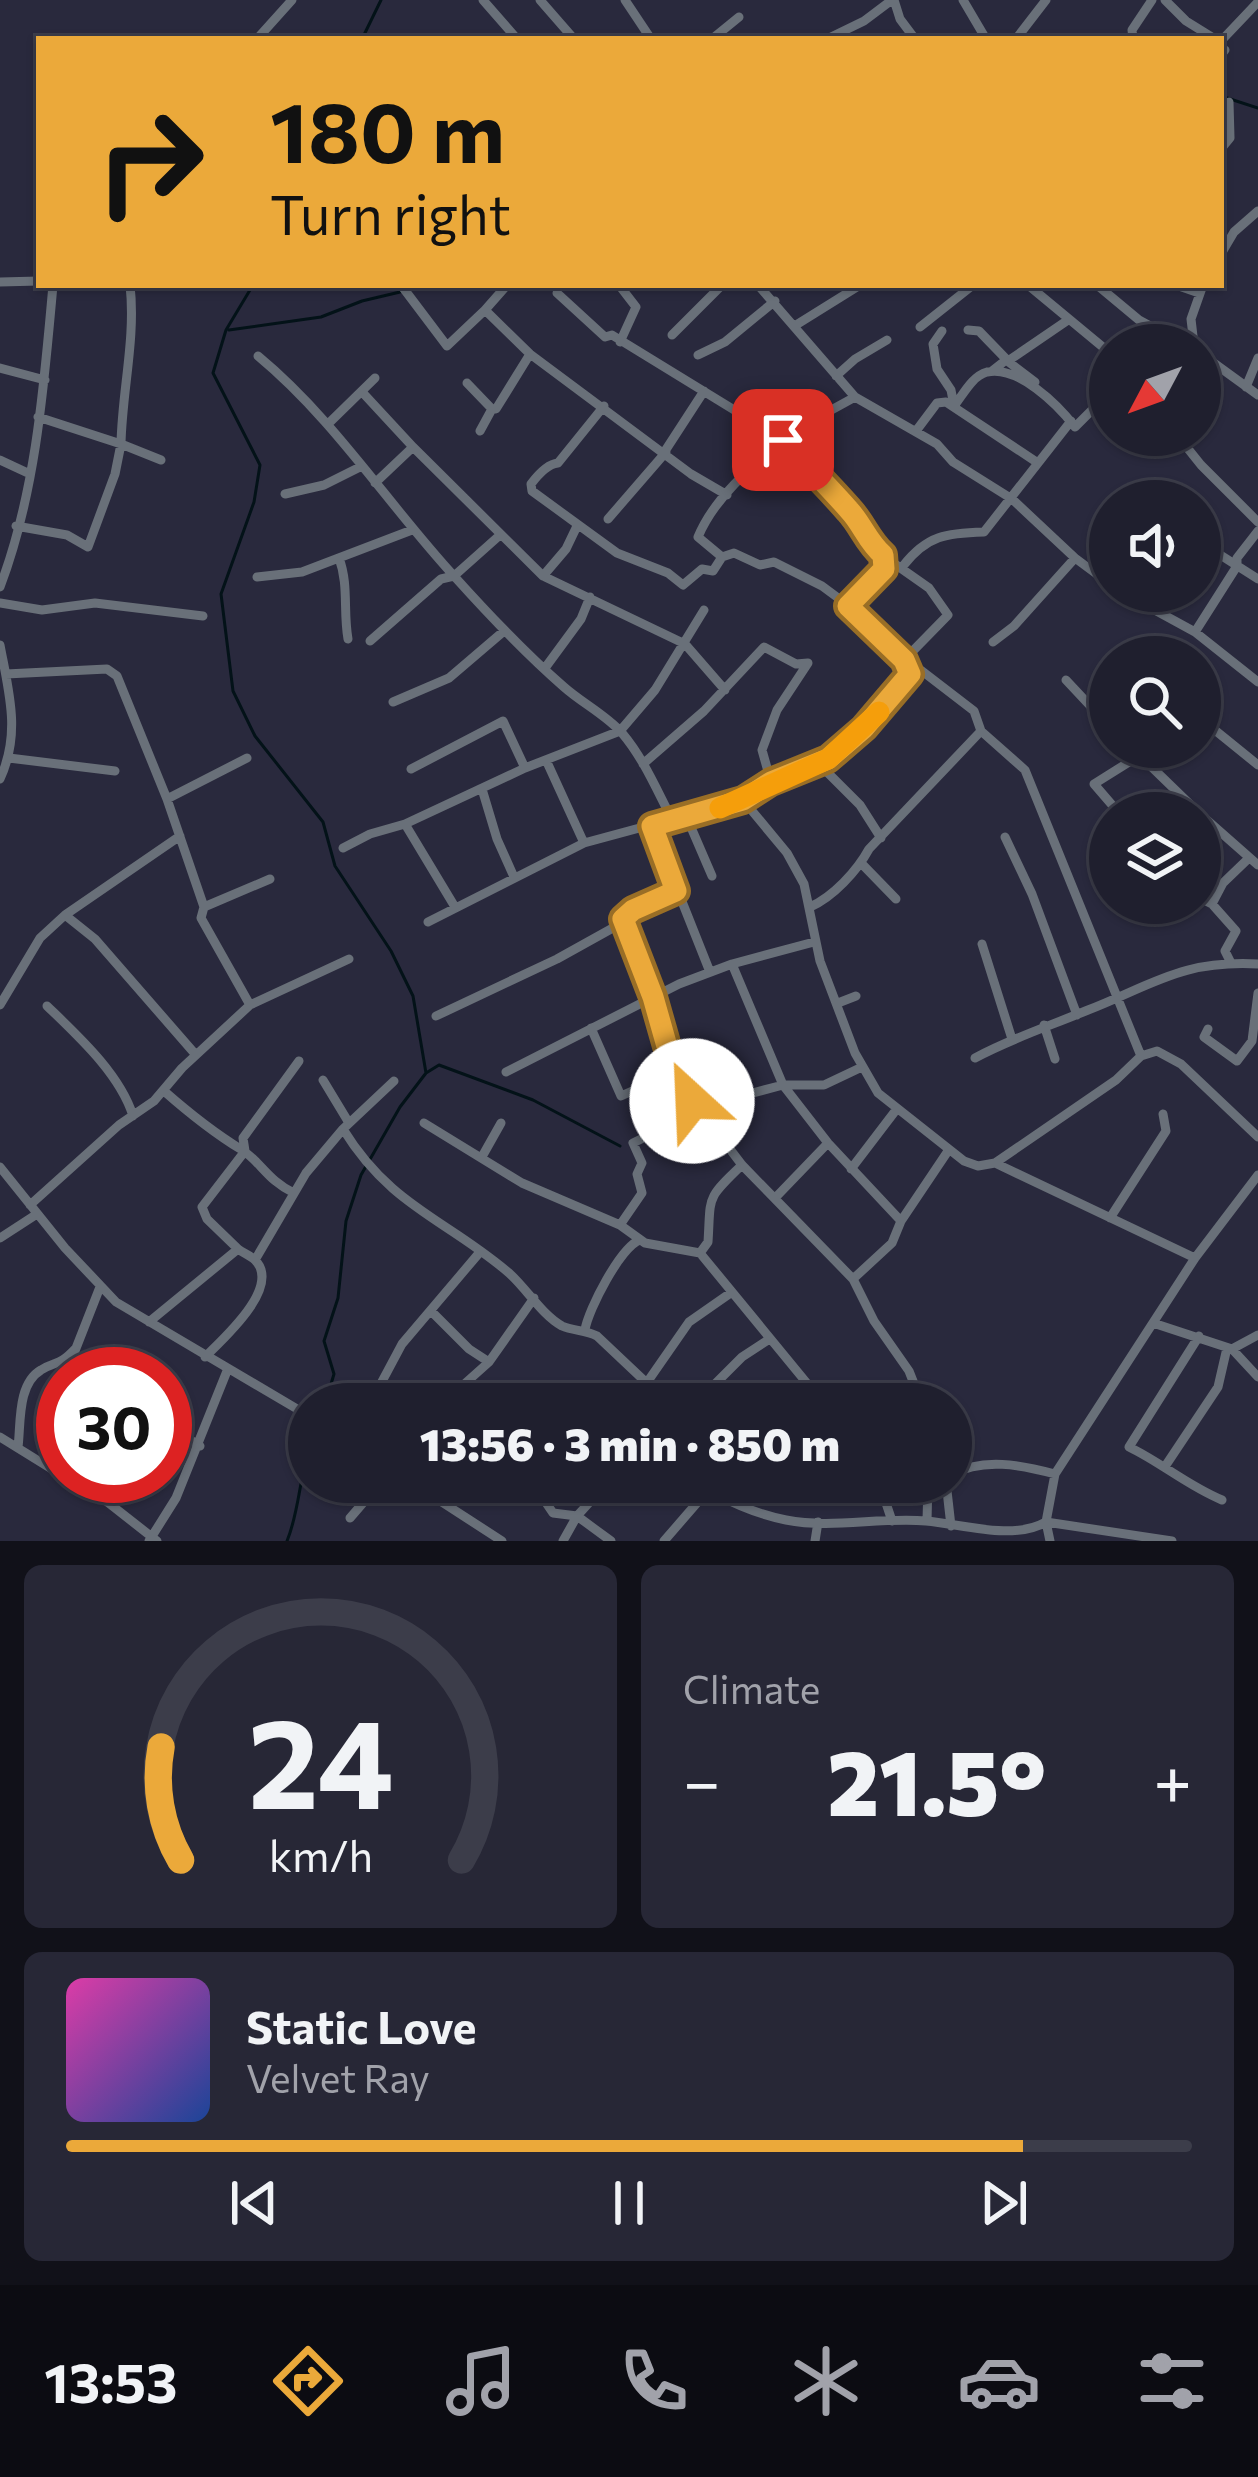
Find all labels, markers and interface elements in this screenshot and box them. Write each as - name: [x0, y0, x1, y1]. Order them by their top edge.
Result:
- text: 180 m: [270, 78, 505, 180]
- icon: right: [72, 84, 228, 240]
- text: Turn right: [270, 180, 511, 246]
- north arrow: [1089, 324, 1221, 456]
- map controls: [1089, 324, 1221, 924]
- pin: [732, 389, 834, 491]
- icon: arrive: [750, 407, 816, 473]
- button: sound: [1089, 480, 1221, 612]
- button: search: [1089, 636, 1221, 768]
- button: layers: [1089, 792, 1221, 924]
- position arrow: [629, 1038, 755, 1164]
- speed limit sign: 30: [36, 1347, 192, 1503]
- text: 13:56 · 3 min · 850 m: [420, 1415, 840, 1470]
- text: Climate: [683, 1664, 820, 1712]
- text: 24: [248, 1682, 393, 1835]
- text: 21.5°: [827, 1724, 1047, 1835]
- text: −: [683, 1739, 721, 1820]
- text: +: [1153, 1739, 1192, 1820]
- text: km/h: [268, 1827, 373, 1880]
- text: Static Love: [246, 1998, 476, 2053]
- text: Velvet Ray: [246, 2053, 430, 2101]
- icon: previous: [221, 2170, 287, 2236]
- icon: pause: [596, 2170, 662, 2236]
- icon: next: [971, 2170, 1037, 2236]
- icon: directions: [266, 2339, 350, 2423]
- icon: music: [439, 2339, 523, 2423]
- icon: phone: [612, 2339, 696, 2423]
- icon: climate: [784, 2339, 868, 2423]
- icon: car: [957, 2339, 1041, 2423]
- icon: filters: [1130, 2339, 1214, 2423]
- text: 13:53: [44, 2348, 177, 2414]

